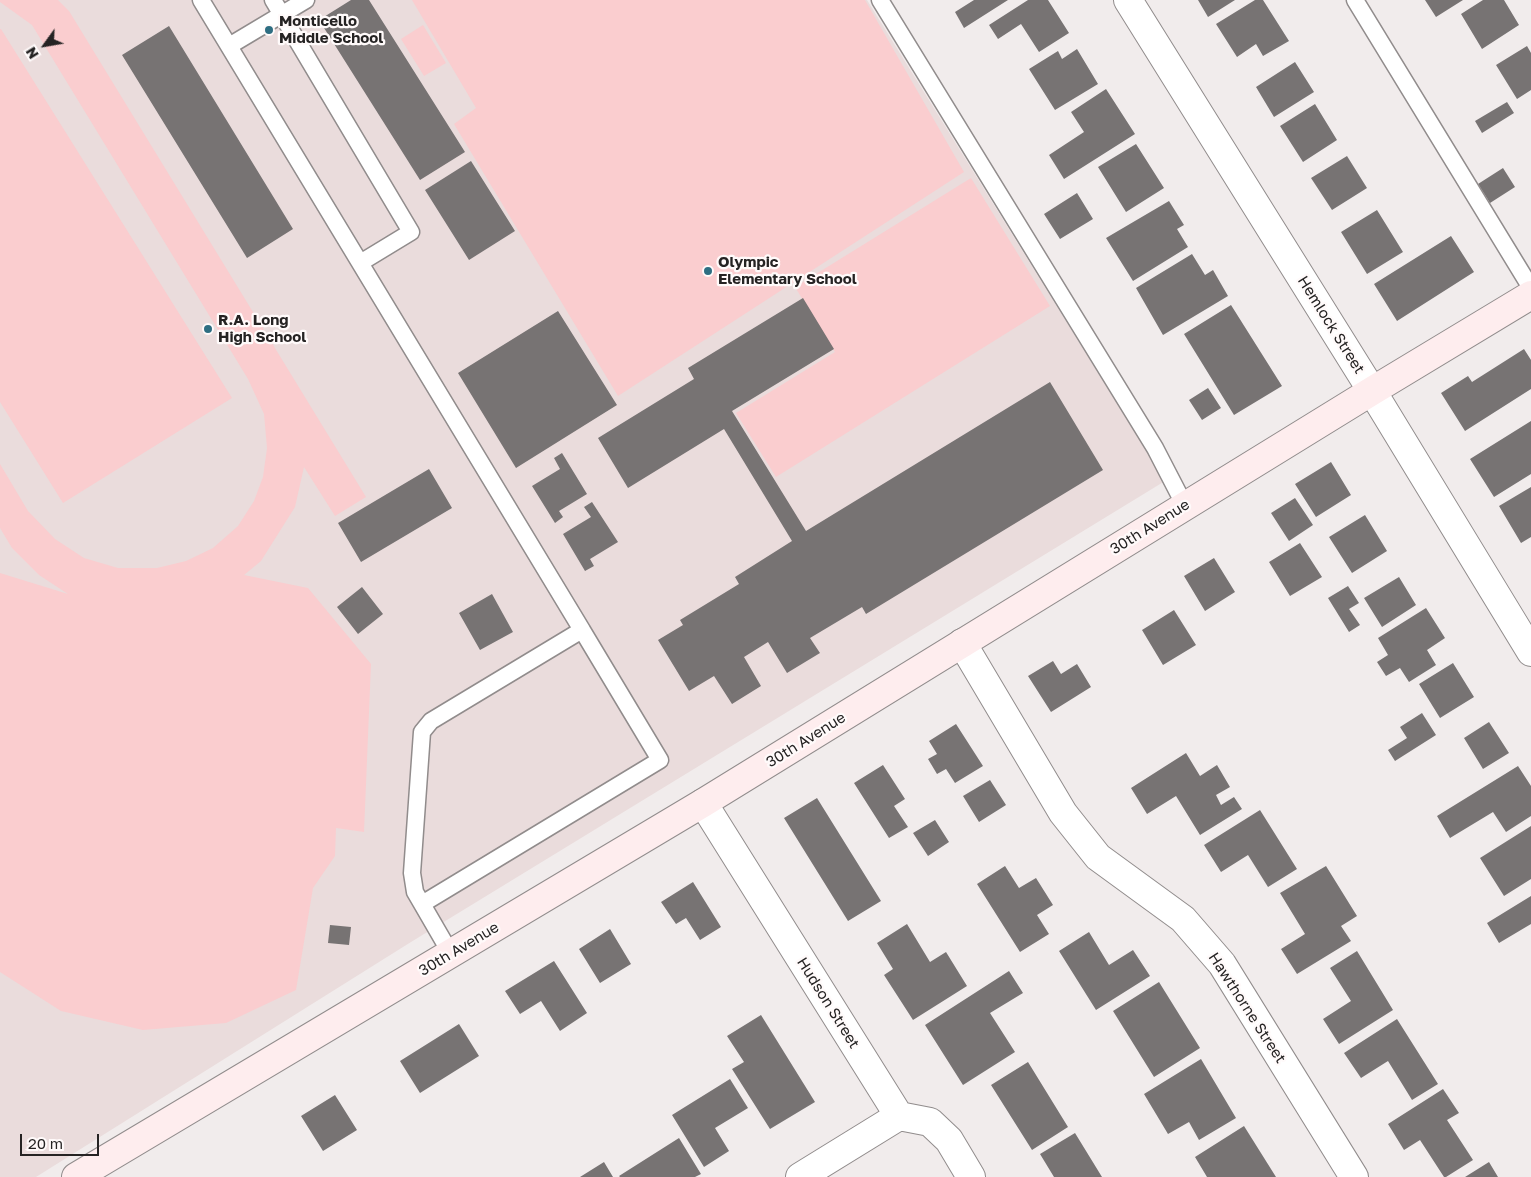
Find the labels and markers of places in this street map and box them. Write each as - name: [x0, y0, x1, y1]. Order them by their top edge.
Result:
- place label: Monticello Middle School: [279, 12, 383, 47]
- marker: Monticello Middle School: [263, 24, 275, 36]
- place label: Olympic Elementary School: [718, 253, 857, 288]
- marker: Olympic Elementary School: [702, 265, 714, 277]
- place label: R.A. Long High School: [218, 311, 306, 346]
- marker: R.A. Long High School: [202, 323, 214, 335]

